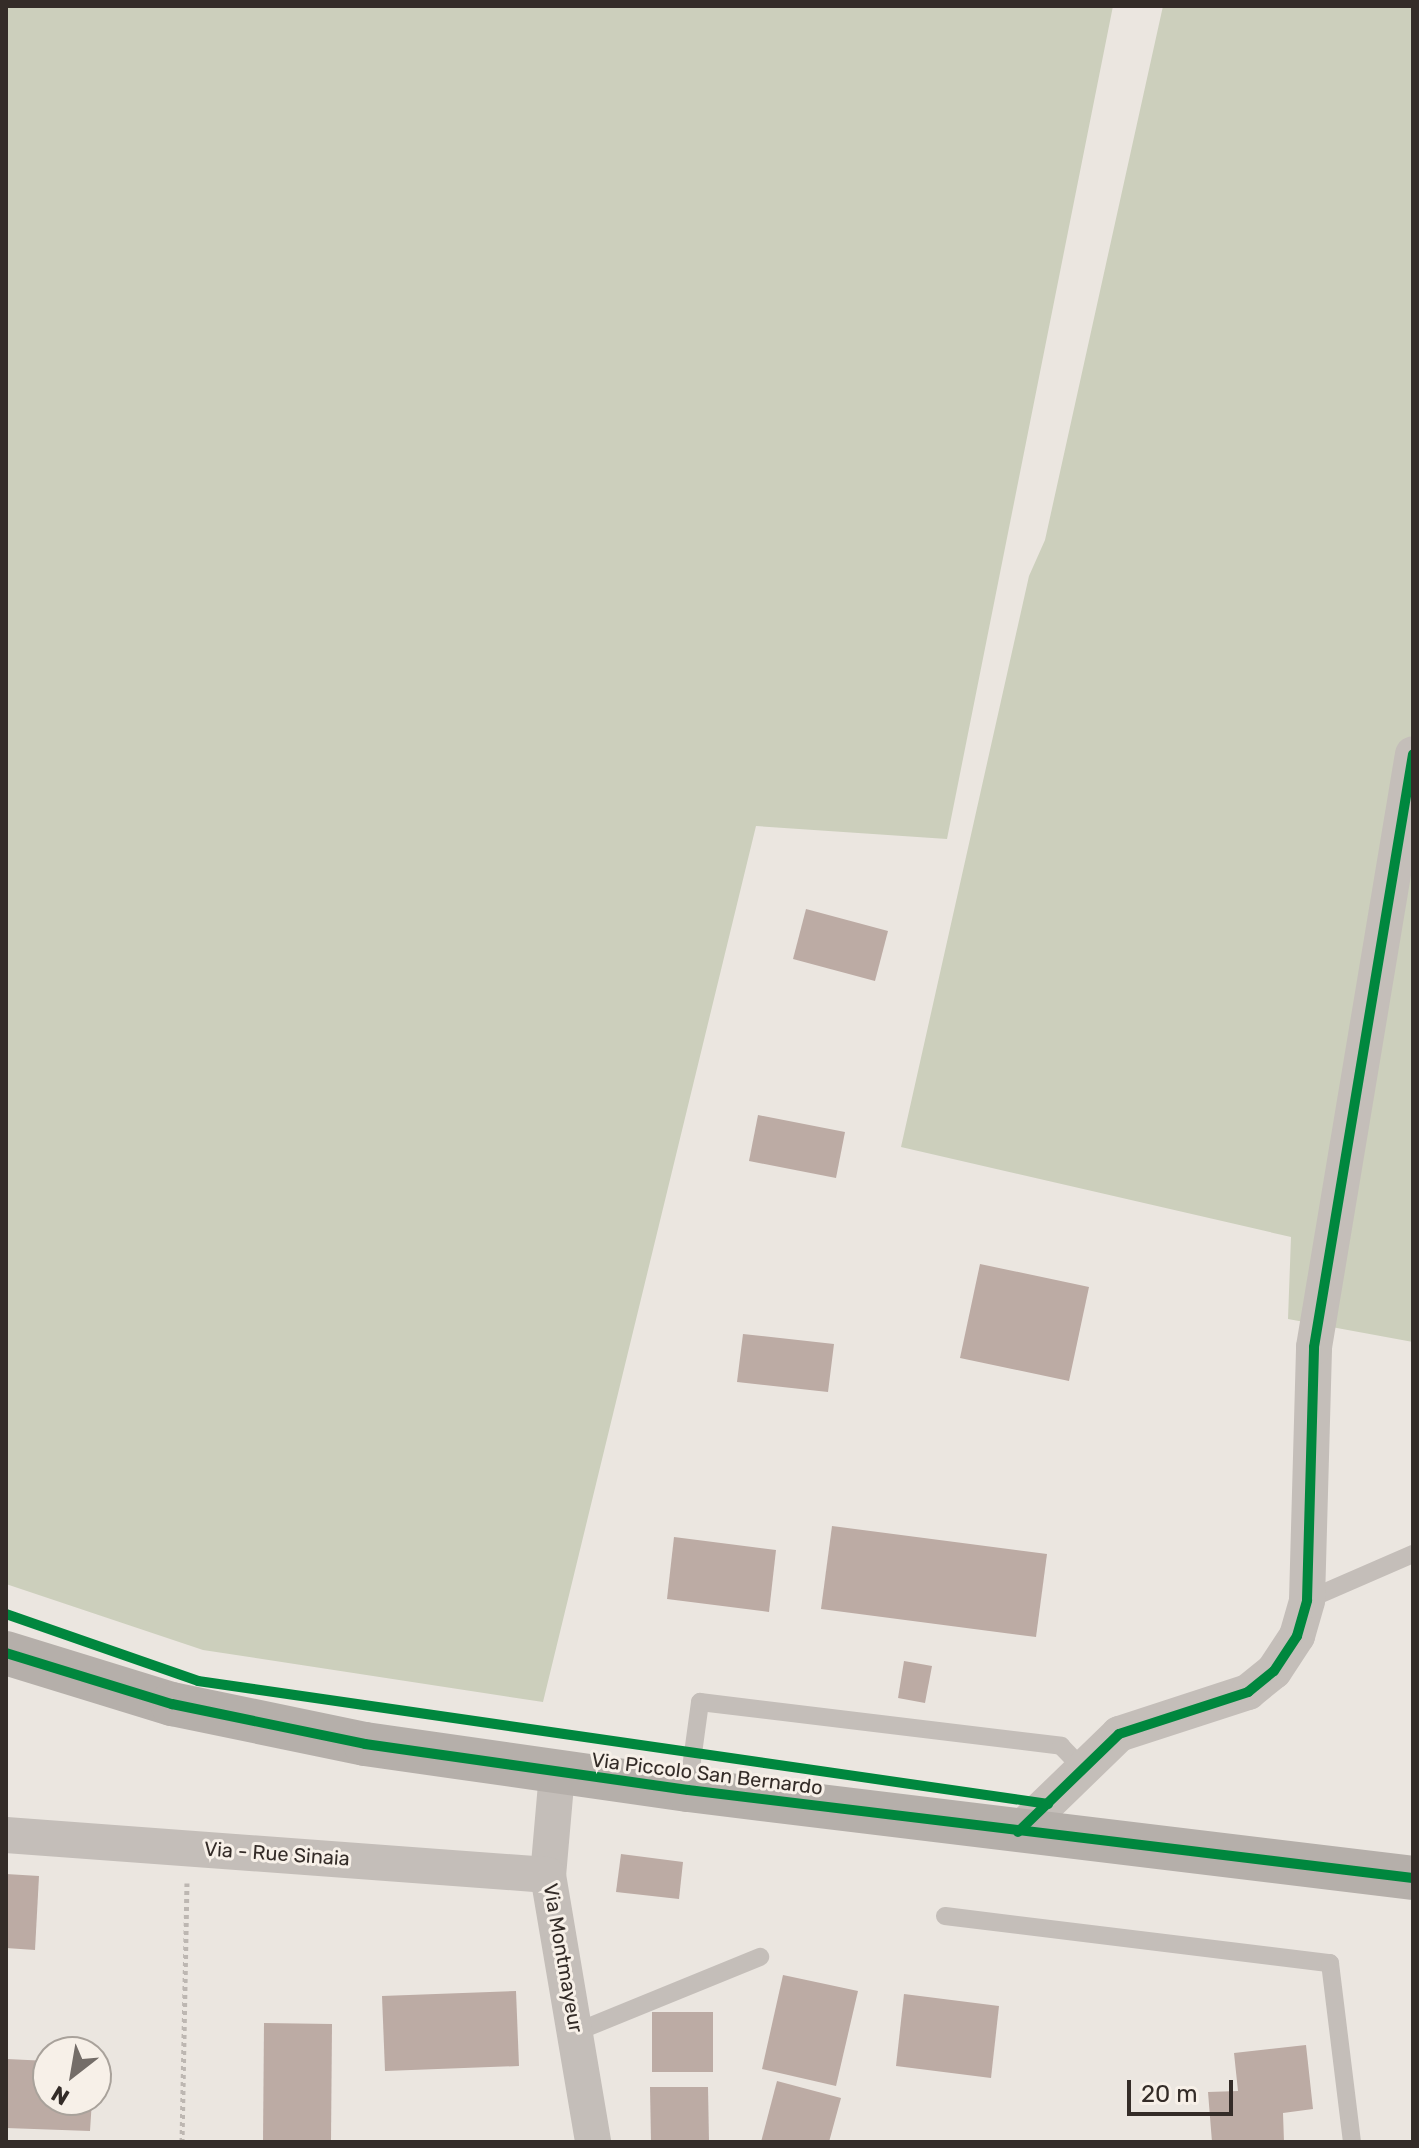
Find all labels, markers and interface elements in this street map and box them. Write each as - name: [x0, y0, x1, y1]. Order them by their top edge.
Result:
- street label: Via Piccolo San Bernardo: [590, 1748, 824, 1800]
- street label: Via - Rue Sinaia: [203, 1837, 351, 1871]
- street label: Via Montmayeur: [538, 1882, 588, 2034]
- north arrow: [32, 2036, 112, 2116]
- scale bar: [1131, 2064, 1237, 2114]
- text: N: [47, 2080, 74, 2111]
- text: 20 m: [1141, 2080, 1198, 2108]

